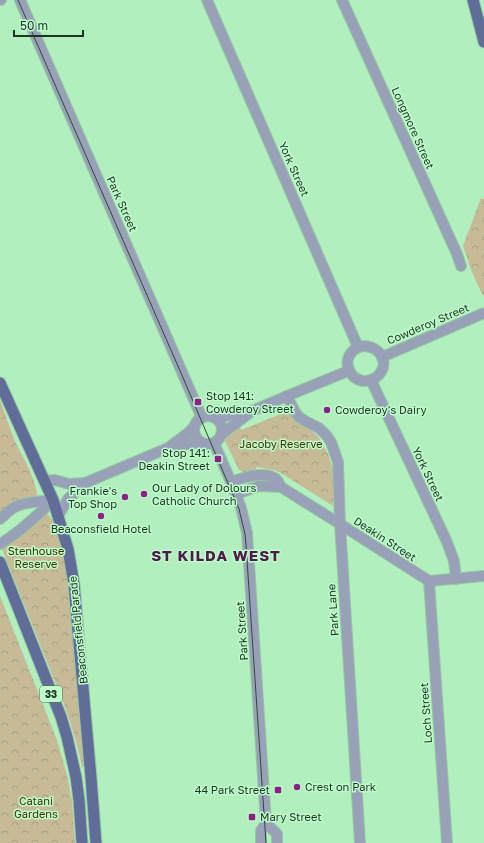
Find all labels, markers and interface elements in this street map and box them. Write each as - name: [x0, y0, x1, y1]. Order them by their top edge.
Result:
- scale bar: [14, 12, 83, 38]
- text: 50 m: [20, 18, 48, 33]
- street label: Longmore Street: [390, 85, 437, 171]
- street label: York Street: [277, 139, 312, 198]
- street label: Park Street: [104, 174, 140, 233]
- street label: Cowderoy Street: [385, 300, 471, 347]
- place label: Stop 141: Cowderoy Street: [206, 389, 294, 415]
- marker: Stop 141: Cowderoy Street: [193, 397, 203, 407]
- place label: Cowderoy's Dairy: [335, 403, 427, 416]
- marker: Cowderoy's Dairy: [322, 405, 332, 415]
- park label: Jacoby Reserve: [239, 437, 323, 450]
- street label: York Street: [410, 444, 447, 503]
- place label: Stop 141: Deakin Street: [138, 446, 210, 472]
- marker: Stop 141: Deakin Street: [213, 454, 223, 464]
- place label: Our Lady of Dolours Catholic Church: [152, 481, 257, 507]
- place label: Frankie's Top Shop: [68, 484, 117, 510]
- marker: Our Lady of Dolours Catholic Church: [139, 489, 149, 499]
- marker: Frankie's Top Shop: [120, 492, 130, 502]
- marker: Beaconsfield Hotel: [96, 511, 106, 521]
- street label: Deakin Street: [352, 514, 419, 564]
- place label: Beaconsfield Hotel: [51, 522, 152, 535]
- park label: Stenhouse Reserve: [8, 544, 64, 570]
- district label: ST KILDA WEST: [151, 546, 281, 564]
- street label: Beaconsfield Parade: [65, 576, 90, 685]
- street label: Park Lane: [324, 583, 341, 637]
- street label: Park Street: [233, 601, 250, 661]
- street label: Loch Street: [417, 682, 434, 744]
- road number: 33: [40, 686, 62, 702]
- place label: Crest on Park: [305, 780, 376, 793]
- marker: Crest on Park: [292, 782, 302, 792]
- place label: 44 Park Street: [195, 783, 270, 796]
- marker: 44 Park Street: [273, 785, 283, 795]
- park label: Catani Gardens: [14, 794, 58, 820]
- place label: Mary Street: [260, 810, 322, 823]
- marker: Mary Street: [247, 812, 257, 822]

